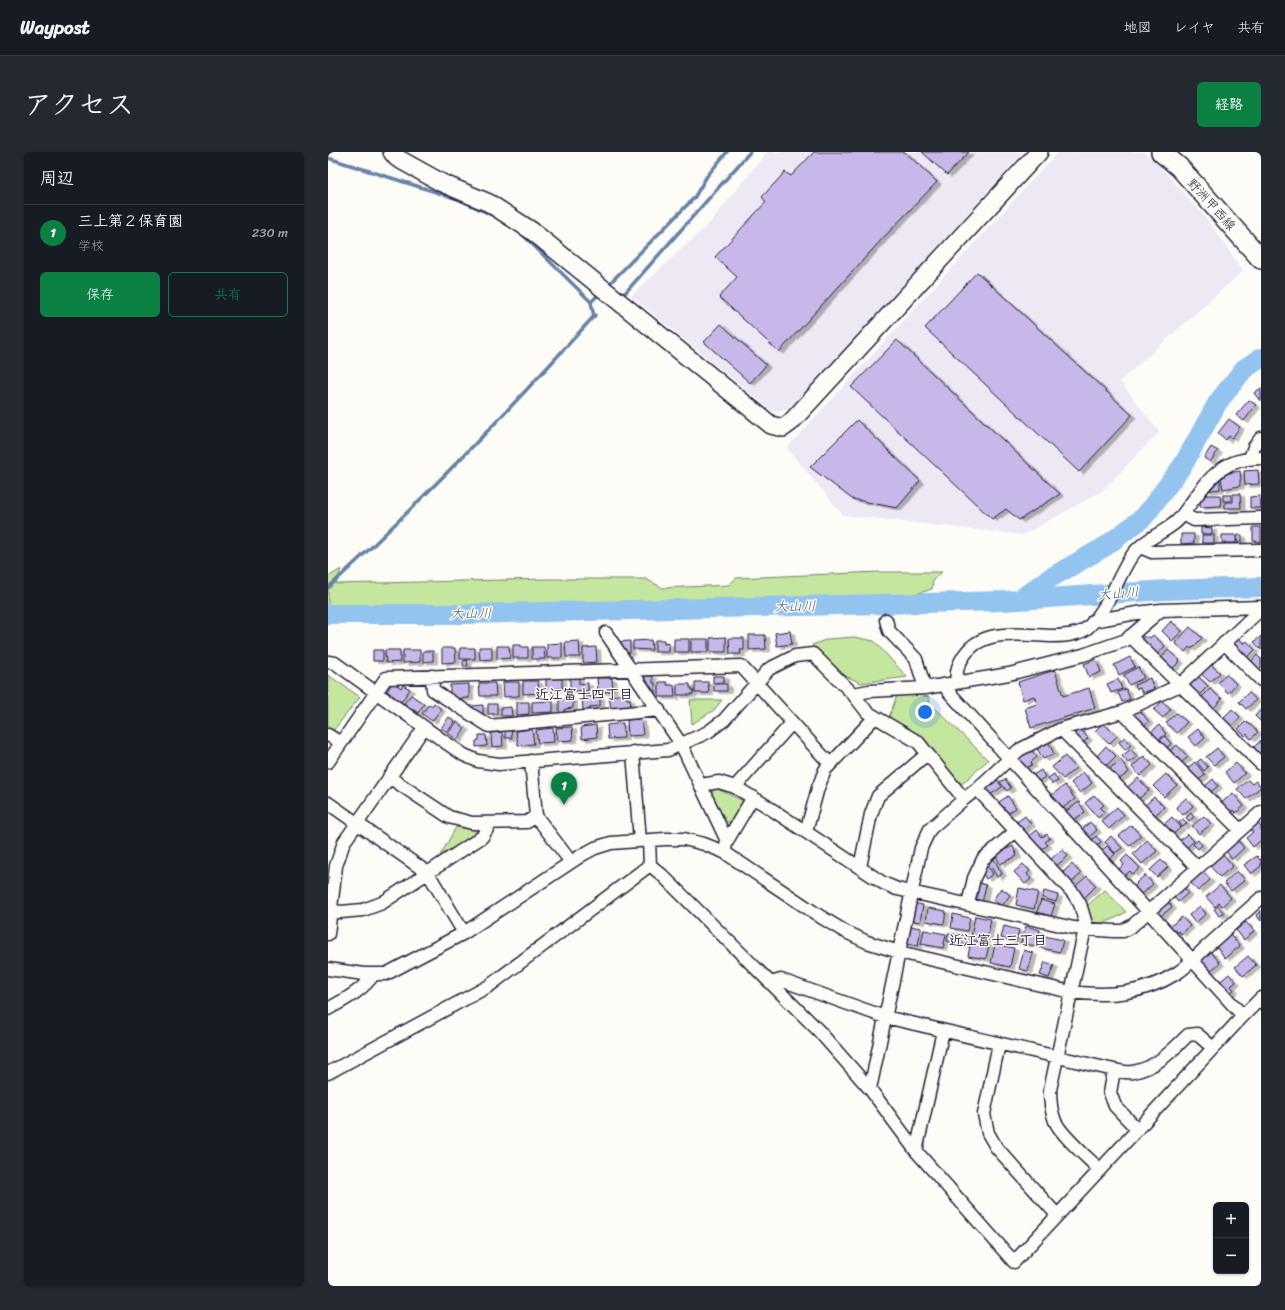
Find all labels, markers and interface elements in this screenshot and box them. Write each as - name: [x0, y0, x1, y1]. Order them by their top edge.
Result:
- text: Waypost: [20, 11, 90, 44]
- text: 地図: [1124, 15, 1152, 40]
- text: レイヤ: [1174, 15, 1215, 40]
- text: 共有: [1237, 15, 1265, 40]
- text: アクセス: [24, 80, 134, 129]
- button: 経路: [1197, 82, 1261, 127]
- text: 周辺: [40, 163, 74, 193]
- street label: 野洲甲西線: [1181, 172, 1243, 237]
- text: 三上第２保育園: [78, 208, 183, 234]
- text: 1: [50, 221, 56, 244]
- text: 230 m: [252, 221, 288, 244]
- text: 学校: [78, 234, 104, 257]
- button: 保存: [40, 272, 160, 317]
- button: 共有: [168, 272, 288, 317]
- water label: 大山川: [1096, 580, 1140, 607]
- water label: 大山川: [774, 594, 816, 619]
- water label: 大山川: [450, 601, 492, 626]
- district label: 近江富士四丁目: [535, 682, 633, 707]
- your location: [915, 702, 935, 722]
- pin: 1: [551, 772, 577, 805]
- district label: 近江富士三丁目: [949, 928, 1047, 953]
- map controls: [1213, 1202, 1249, 1274]
- button: +: [1213, 1202, 1249, 1238]
- button: −: [1213, 1238, 1249, 1274]

